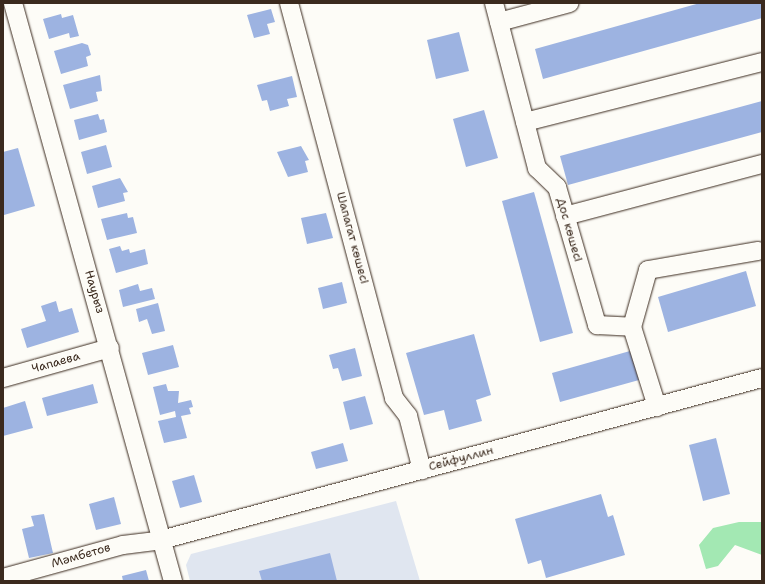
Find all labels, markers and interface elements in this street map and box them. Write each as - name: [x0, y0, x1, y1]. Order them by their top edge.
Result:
- street label: Шапагат көшесі: [333, 190, 371, 286]
- street label: Дос көшесі: [553, 196, 585, 264]
- street label: Наурыз: [81, 269, 107, 315]
- street label: Чапаева: [30, 349, 82, 377]
- street label: Сейфуллин: [427, 443, 495, 475]
- street label: Мәмбетов: [50, 541, 112, 571]

